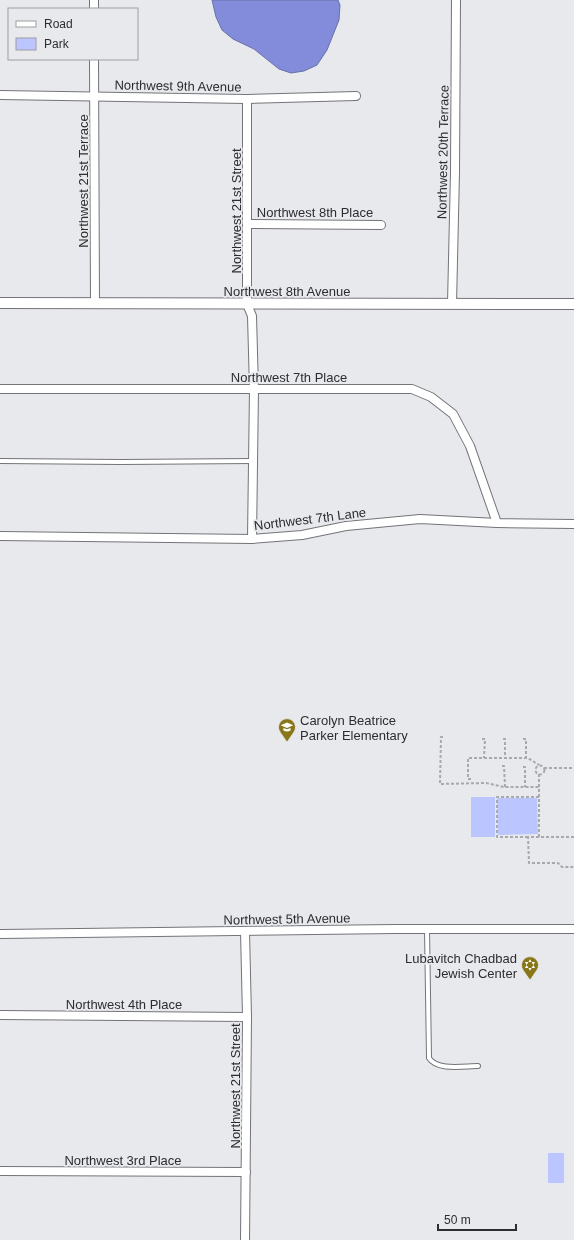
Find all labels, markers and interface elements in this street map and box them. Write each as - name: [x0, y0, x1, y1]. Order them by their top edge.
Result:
- legend: [8, 8, 138, 60]
- text: Road: [44, 17, 73, 31]
- text: Park: [44, 37, 70, 51]
- street label: Northwest 9th Avenue: [114, 77, 242, 95]
- street label: Northwest 20th Terrace: [434, 85, 452, 219]
- street label: Northwest 21st Terrace: [76, 114, 91, 248]
- street label: Northwest 21st Street: [229, 148, 244, 274]
- street label: Northwest 8th Place: [257, 205, 373, 220]
- street label: Northwest 8th Avenue: [224, 284, 350, 299]
- street label: Northwest 7th Place: [231, 370, 347, 385]
- street label: Northwest 7th Lane: [253, 505, 367, 533]
- place label: Carolyn Beatrice Parker Elementary: [300, 713, 408, 743]
- school or university icon: Carolyn Beatrice Parker Elementary: [277, 717, 297, 742]
- street label: Northwest 5th Avenue: [223, 910, 351, 928]
- place label: Lubavitch Chadbad Jewish Center: [405, 951, 518, 981]
- synagogue icon: Lubavitch Chadbad Jewish Center: [520, 955, 540, 980]
- street label: Northwest 4th Place: [66, 997, 182, 1012]
- street label: Northwest 21st Street: [228, 1023, 243, 1149]
- street label: Northwest 3rd Place: [64, 1153, 182, 1168]
- scale bar: [438, 1206, 516, 1232]
- text: 50 m: [444, 1213, 471, 1227]

